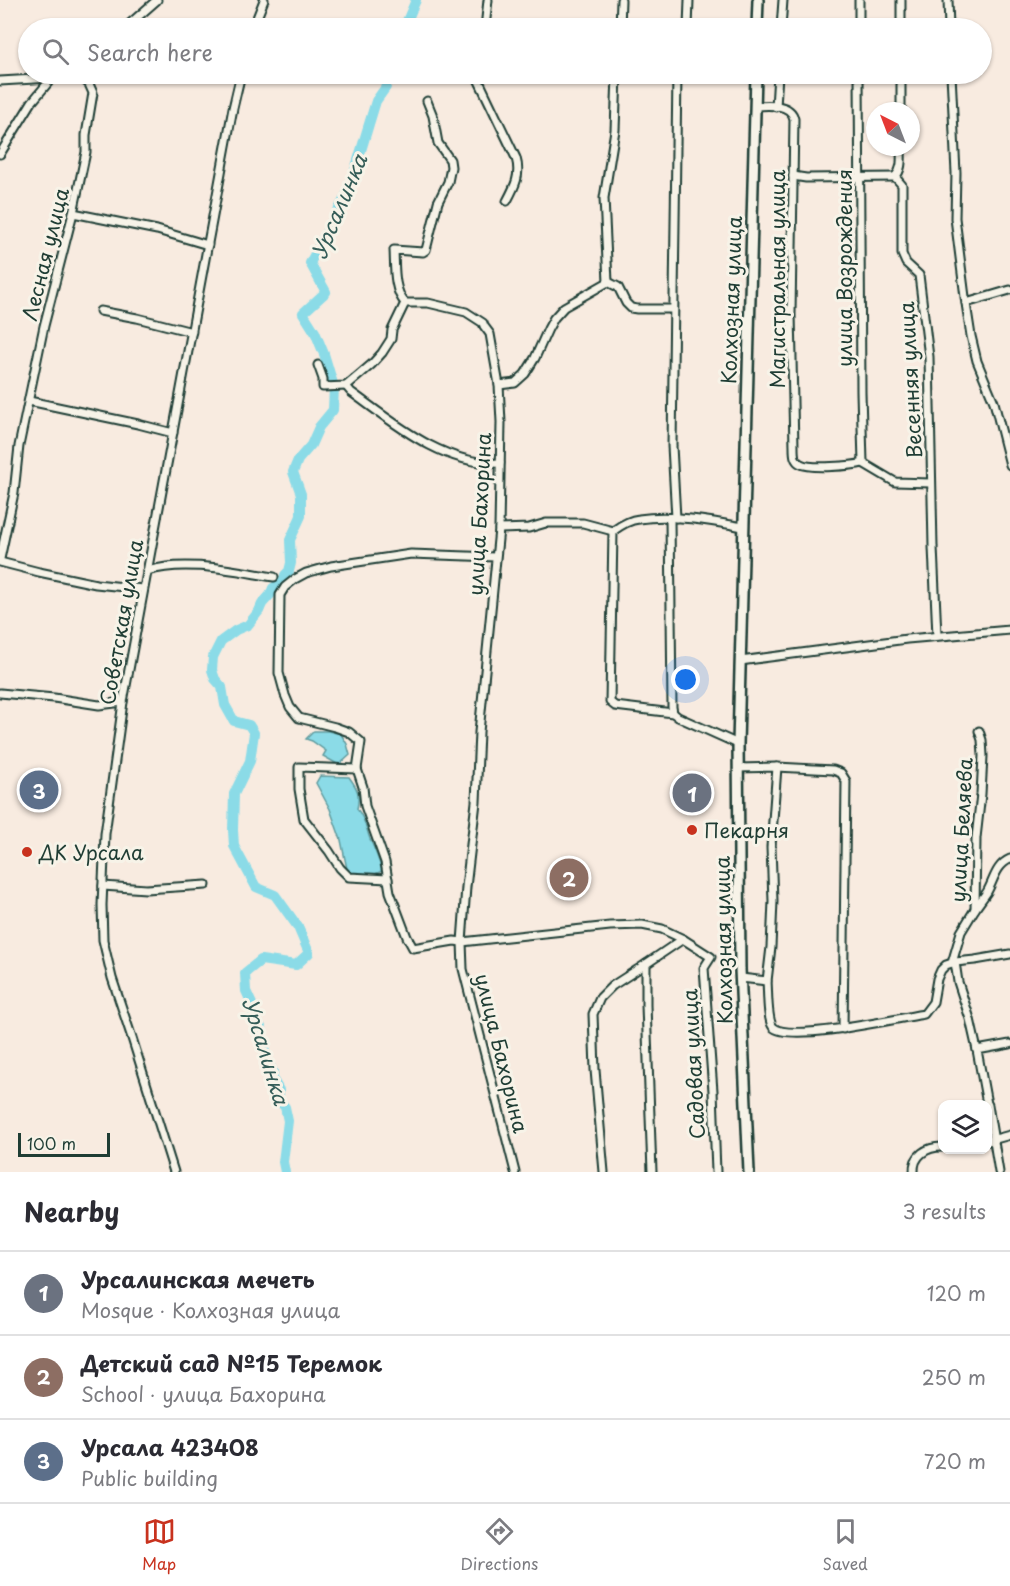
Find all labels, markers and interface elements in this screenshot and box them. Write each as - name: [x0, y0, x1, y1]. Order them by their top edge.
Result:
- search box: [18, 18, 992, 84]
- icon: search: [39, 35, 72, 68]
- text: Search here: [87, 35, 213, 68]
- north arrow: [866, 102, 920, 156]
- water label: Урсалинка: [302, 148, 375, 263]
- street label: Магистральная улица: [762, 169, 792, 388]
- street label: улица Возрождения: [829, 169, 859, 367]
- street label: Лесная улица: [14, 184, 76, 324]
- street label: Колхозная улица: [713, 215, 749, 385]
- street label: Весенняя улица: [891, 300, 929, 459]
- street label: улица Бахорина: [460, 431, 498, 596]
- street label: Советская улица: [92, 536, 150, 707]
- your location: [671, 665, 700, 694]
- street label: улица Беляева: [942, 756, 980, 903]
- pin: 3: [20, 768, 58, 812]
- pin: 1: [672, 770, 712, 816]
- place label: Пекарня: [704, 815, 789, 845]
- marker: Пекарня: [685, 823, 699, 837]
- place label: ДК Урсала: [38, 837, 144, 867]
- marker: ДК Урсала: [20, 845, 34, 859]
- street label: Колхозная улица: [707, 855, 739, 1024]
- pin: 2: [550, 856, 588, 900]
- street label: улица Бахорина: [468, 970, 536, 1136]
- street label: Садовая улица: [674, 988, 712, 1140]
- water label: Урсалинка: [236, 993, 299, 1110]
- map controls: [938, 1100, 992, 1154]
- button: layers: [938, 1100, 992, 1154]
- scale bar: [18, 1130, 110, 1158]
- text: 100 m: [27, 1131, 76, 1155]
- text: Nearby: [24, 1192, 119, 1231]
- text: 3 results: [903, 1196, 986, 1226]
- text: Урсалинская мечеть: [81, 1262, 315, 1295]
- text: 1: [39, 1278, 48, 1308]
- text: 120 m: [927, 1278, 986, 1308]
- text: Mosque · Колхозная улица: [81, 1295, 340, 1325]
- text: Детский сад №15 Теремок: [81, 1346, 382, 1379]
- text: 2: [36, 1362, 51, 1392]
- text: 250 m: [922, 1362, 986, 1392]
- text: School · улица Бахорина: [81, 1379, 326, 1409]
- text: Урсала 423408: [81, 1430, 259, 1463]
- text: 3: [37, 1446, 50, 1476]
- text: 720 m: [924, 1446, 986, 1476]
- text: Public building: [81, 1463, 218, 1493]
- tab: Map: [142, 1515, 176, 1575]
- tab: Directions: [460, 1515, 538, 1575]
- tab: Saved: [822, 1515, 868, 1575]

